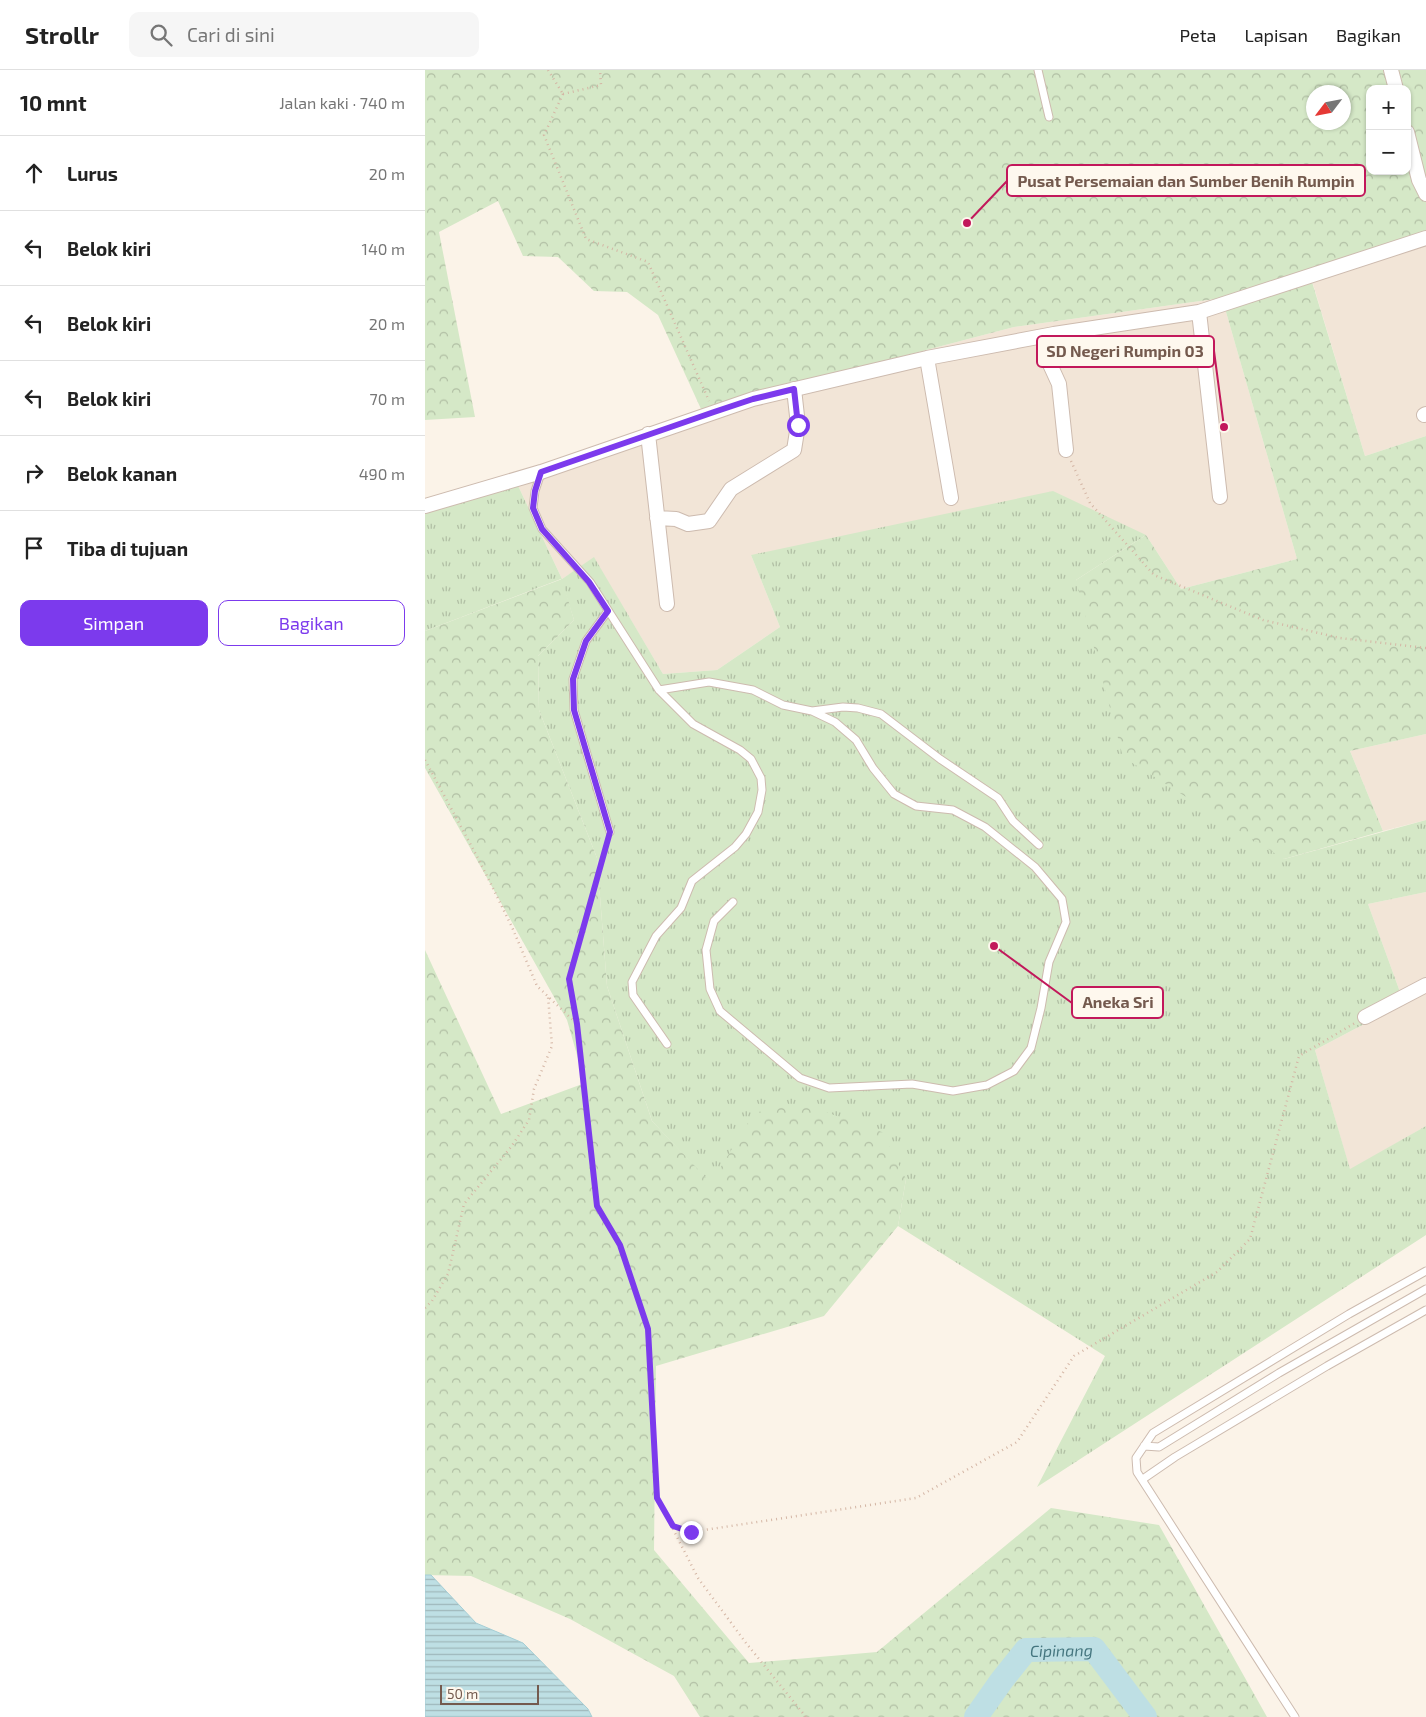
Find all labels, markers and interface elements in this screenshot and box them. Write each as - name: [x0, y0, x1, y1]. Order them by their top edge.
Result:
- search box: [129, 12, 479, 57]
- text: Strollr: [25, 20, 99, 49]
- icon: search: [147, 21, 175, 49]
- text: Cari di sini: [187, 23, 275, 46]
- text: Peta: [1179, 24, 1216, 46]
- text: Lapisan: [1244, 24, 1308, 46]
- text: Bagikan: [1336, 24, 1401, 46]
- north arrow: [1306, 85, 1351, 130]
- map controls: [1366, 85, 1411, 175]
- button: +: [1366, 85, 1411, 130]
- text: 10 mnt: [20, 90, 87, 115]
- text: Jalan kaki · 740 m: [279, 93, 405, 112]
- button: −: [1366, 130, 1411, 175]
- icon: ahead: [20, 159, 48, 187]
- text: Lurus: [67, 162, 118, 185]
- text: 20 m: [369, 164, 405, 183]
- callout: Pusat Persemaian dan Sumber Benih Rumpin: [1007, 165, 1365, 196]
- text: Pusat Persemaian dan Sumber Benih Rumpin: [1017, 171, 1355, 190]
- icon: left: [20, 234, 48, 262]
- text: Belok kiri: [67, 237, 151, 260]
- text: 140 m: [362, 239, 405, 258]
- icon: left: [20, 309, 48, 337]
- text: Belok kiri: [67, 312, 151, 335]
- text: 20 m: [369, 314, 405, 333]
- callout: SD Negeri Rumpin 03: [1037, 336, 1214, 367]
- text: SD Negeri Rumpin 03: [1046, 341, 1204, 360]
- icon: left: [20, 384, 48, 412]
- text: Belok kiri: [67, 387, 151, 410]
- text: 70 m: [370, 389, 405, 408]
- route start: [787, 414, 810, 437]
- icon: right: [20, 459, 48, 487]
- text: Belok kanan: [67, 462, 177, 485]
- text: 490 m: [359, 464, 405, 483]
- icon: arrive: [20, 534, 48, 562]
- text: Tiba di tujuan: [67, 537, 188, 560]
- button: Simpan: [20, 600, 208, 646]
- button: Bagikan: [218, 600, 405, 646]
- callout: Aneka Sri: [1072, 987, 1163, 1018]
- text: Aneka Sri: [1082, 992, 1154, 1011]
- route end: [680, 1521, 703, 1544]
- water label: Cipinang: [1030, 1640, 1093, 1659]
- scale bar: [440, 1682, 539, 1705]
- text: 50 m: [447, 1685, 478, 1702]

